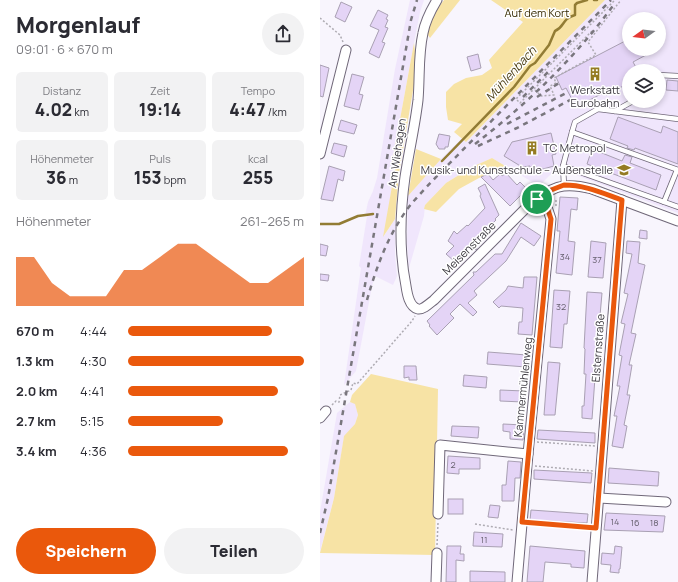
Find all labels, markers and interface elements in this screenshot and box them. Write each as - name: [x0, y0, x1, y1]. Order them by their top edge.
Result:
- park label: Auf dem Kort: [505, 5, 569, 20]
- text: Morgenlauf: [16, 10, 140, 40]
- north arrow: [622, 12, 666, 56]
- map controls: [622, 12, 666, 108]
- button: share: [262, 13, 304, 55]
- text: 09:01 · 6 × 670 m: [16, 40, 113, 58]
- water label: Mühlenbach: [481, 42, 540, 105]
- button: layers: [622, 64, 666, 108]
- building icon: Werkstatt Eurobahn: [587, 66, 603, 82]
- place label: Werkstatt Eurobahn: [570, 82, 620, 110]
- text: Distanz: [43, 83, 81, 98]
- text: Zeit: [150, 83, 170, 98]
- text: Tempo: [241, 83, 275, 98]
- text: 4.02: [35, 98, 72, 121]
- text: 19:14: [139, 98, 181, 121]
- text: 4:47: [229, 98, 265, 121]
- text: km: [72, 104, 89, 119]
- text: /km: [265, 104, 287, 119]
- street label: Am Wiehagen: [384, 117, 409, 188]
- building icon: TC Metropol: [524, 140, 540, 156]
- place label: TC Metropol: [543, 140, 606, 155]
- text: Höhenmeter: [30, 151, 94, 166]
- text: Puls: [149, 151, 171, 166]
- text: kcal: [248, 151, 268, 166]
- place label: Musik- und Kunstschule – Außenstelle: [421, 162, 614, 177]
- school or university icon: Musik- und Kunstschule – Außenstelle: [616, 162, 632, 178]
- text: 36: [46, 166, 67, 189]
- text: 153: [134, 166, 162, 189]
- text: 255: [243, 166, 273, 189]
- text: m: [67, 172, 78, 187]
- text: bpm: [162, 172, 186, 187]
- pin: [520, 182, 554, 216]
- icon: arrive: [526, 188, 548, 210]
- text: Höhenmeter: [16, 212, 91, 230]
- text: 261–265 m: [240, 212, 304, 230]
- street label: Meisenstraße: [439, 217, 499, 278]
- house number: 34: [560, 250, 570, 263]
- house number: 37: [592, 253, 602, 266]
- house number: 32: [556, 300, 566, 313]
- street label: Elsternstraße: [588, 313, 607, 383]
- text: 670 m: [16, 322, 54, 340]
- text: 4:44: [80, 322, 107, 340]
- street label: Kammermühlenweg: [510, 336, 535, 438]
- text: 1.3 km: [16, 352, 54, 370]
- text: 4:30: [80, 352, 107, 370]
- text: 2.0 km: [16, 382, 58, 400]
- text: 4:41: [80, 382, 104, 400]
- text: 2.7 km: [16, 412, 56, 430]
- text: 5:15: [80, 412, 104, 430]
- text: 3.4 km: [16, 442, 57, 460]
- text: 4:36: [80, 442, 107, 460]
- house number: 2: [450, 458, 456, 471]
- house number: 14: [611, 515, 619, 528]
- house number: 16: [630, 516, 640, 529]
- house number: 18: [650, 516, 658, 529]
- button: Speichern: [16, 528, 156, 574]
- button: Teilen: [164, 528, 304, 574]
- house number: 11: [480, 533, 488, 546]

